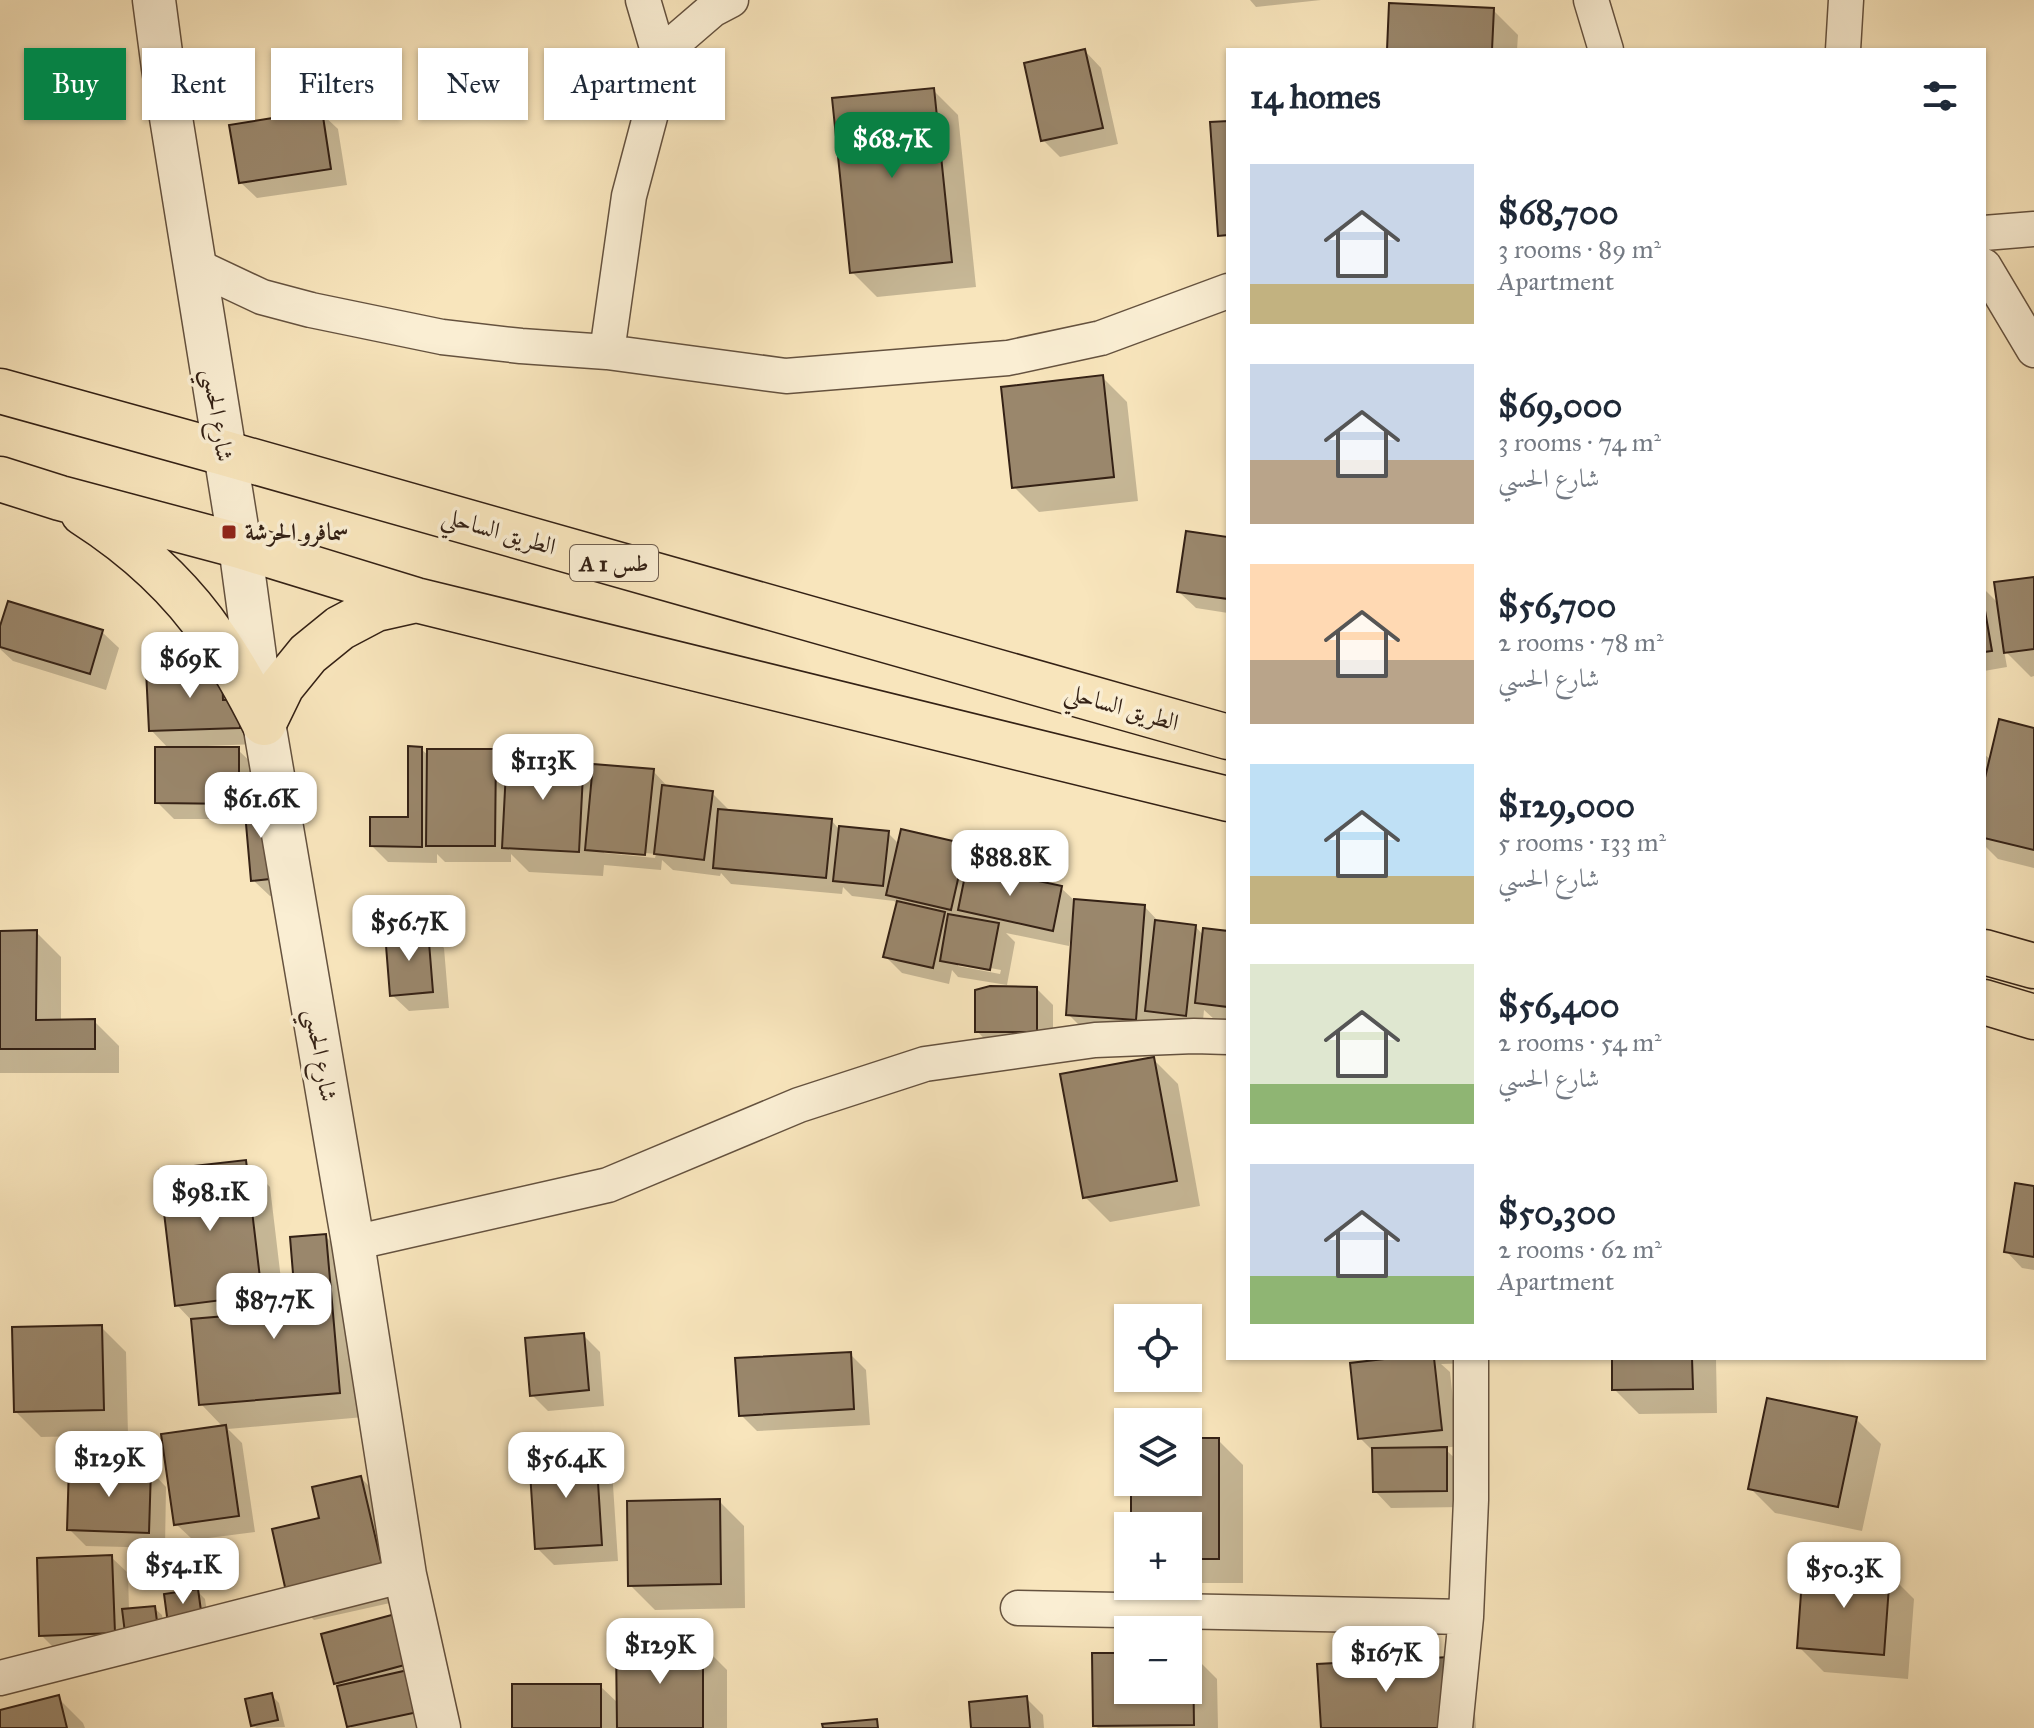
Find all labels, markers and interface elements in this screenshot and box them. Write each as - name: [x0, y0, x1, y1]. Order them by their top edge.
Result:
- chip: Buy: [24, 48, 126, 120]
- chip: Rent: [142, 48, 255, 120]
- chip: Filters: [271, 48, 402, 120]
- chip: New: [418, 48, 528, 120]
- chip: Apartment: [544, 48, 725, 120]
- icon: filters: [1918, 74, 1962, 118]
- text: 14 homes: [1250, 76, 1381, 117]
- pin: $68.7K: [827, 112, 957, 180]
- text: $68.7K: [853, 122, 931, 154]
- text: $68,700: [1498, 192, 1618, 233]
- icon: home: [1314, 196, 1410, 292]
- text: 3 rooms · 89 m²: [1498, 233, 1661, 265]
- text: Apartment: [1498, 265, 1614, 297]
- street label: شارع الحسي: [189, 366, 240, 465]
- text: $69,000: [1498, 385, 1622, 426]
- icon: home: [1314, 396, 1410, 492]
- text: 3 rooms · 74 m²: [1498, 426, 1661, 458]
- text: شارع الحسي: [1498, 462, 1600, 494]
- street label: الطريق الساحلي: [436, 500, 559, 569]
- place label: سمافرو الحرشة: [245, 517, 349, 547]
- marker: سمافرو الحرشة: [220, 523, 238, 541]
- road number: A 1 طس: [570, 545, 658, 581]
- text: $56,700: [1498, 585, 1616, 626]
- icon: home: [1314, 596, 1410, 692]
- text: 2 rooms · 78 m²: [1498, 626, 1663, 658]
- pin: $69K: [143, 632, 237, 700]
- text: $69K: [159, 642, 221, 674]
- text: شارع الحسي: [1498, 662, 1600, 694]
- street label: الطريق الساحلي: [1059, 676, 1182, 745]
- pin: $113K: [487, 734, 599, 802]
- text: $113K: [511, 744, 576, 776]
- pin: $61.6K: [196, 772, 326, 840]
- text: $61.6K: [223, 782, 299, 814]
- text: $129,000: [1498, 785, 1635, 826]
- icon: home: [1314, 796, 1410, 892]
- text: 5 rooms · 133 m²: [1498, 826, 1666, 858]
- pin: $88.8K: [945, 830, 1075, 898]
- text: $88.8K: [970, 840, 1050, 872]
- text: شارع الحسي: [1498, 862, 1600, 894]
- pin: $56.7K: [344, 895, 474, 963]
- text: $56.7K: [370, 905, 448, 937]
- text: $56,400: [1498, 985, 1620, 1026]
- icon: home: [1314, 996, 1410, 1092]
- street label: شارع الحسي: [291, 1006, 344, 1105]
- text: 2 rooms · 54 m²: [1498, 1026, 1662, 1058]
- text: شارع الحسي: [1498, 1062, 1600, 1094]
- pin: $98.1K: [145, 1165, 275, 1233]
- text: $98.1K: [171, 1175, 249, 1207]
- text: $50,300: [1498, 1192, 1616, 1233]
- icon: home: [1314, 1196, 1410, 1292]
- text: 2 rooms · 62 m²: [1498, 1233, 1662, 1265]
- text: Apartment: [1498, 1265, 1614, 1297]
- pin: $87.7K: [209, 1273, 339, 1341]
- text: $87.7K: [234, 1283, 314, 1315]
- map controls: [1114, 1304, 1202, 1704]
- button: locate: [1114, 1304, 1202, 1392]
- button: layers: [1114, 1408, 1202, 1496]
- pin: $129K: [53, 1431, 165, 1499]
- pin: $56.4K: [501, 1432, 631, 1500]
- text: $129K: [73, 1441, 145, 1473]
- text: $56.4K: [526, 1442, 606, 1474]
- button: +: [1114, 1512, 1202, 1600]
- pin: $54.1K: [118, 1538, 248, 1606]
- pin: $50.3K: [1779, 1542, 1909, 1610]
- text: $54.1K: [145, 1548, 221, 1580]
- text: $50.3K: [1805, 1552, 1883, 1584]
- button: −: [1114, 1616, 1202, 1704]
- pin: $129K: [604, 1618, 716, 1686]
- pin: $167K: [1330, 1626, 1442, 1694]
- text: $129K: [624, 1628, 696, 1660]
- text: $167K: [1350, 1636, 1422, 1668]

